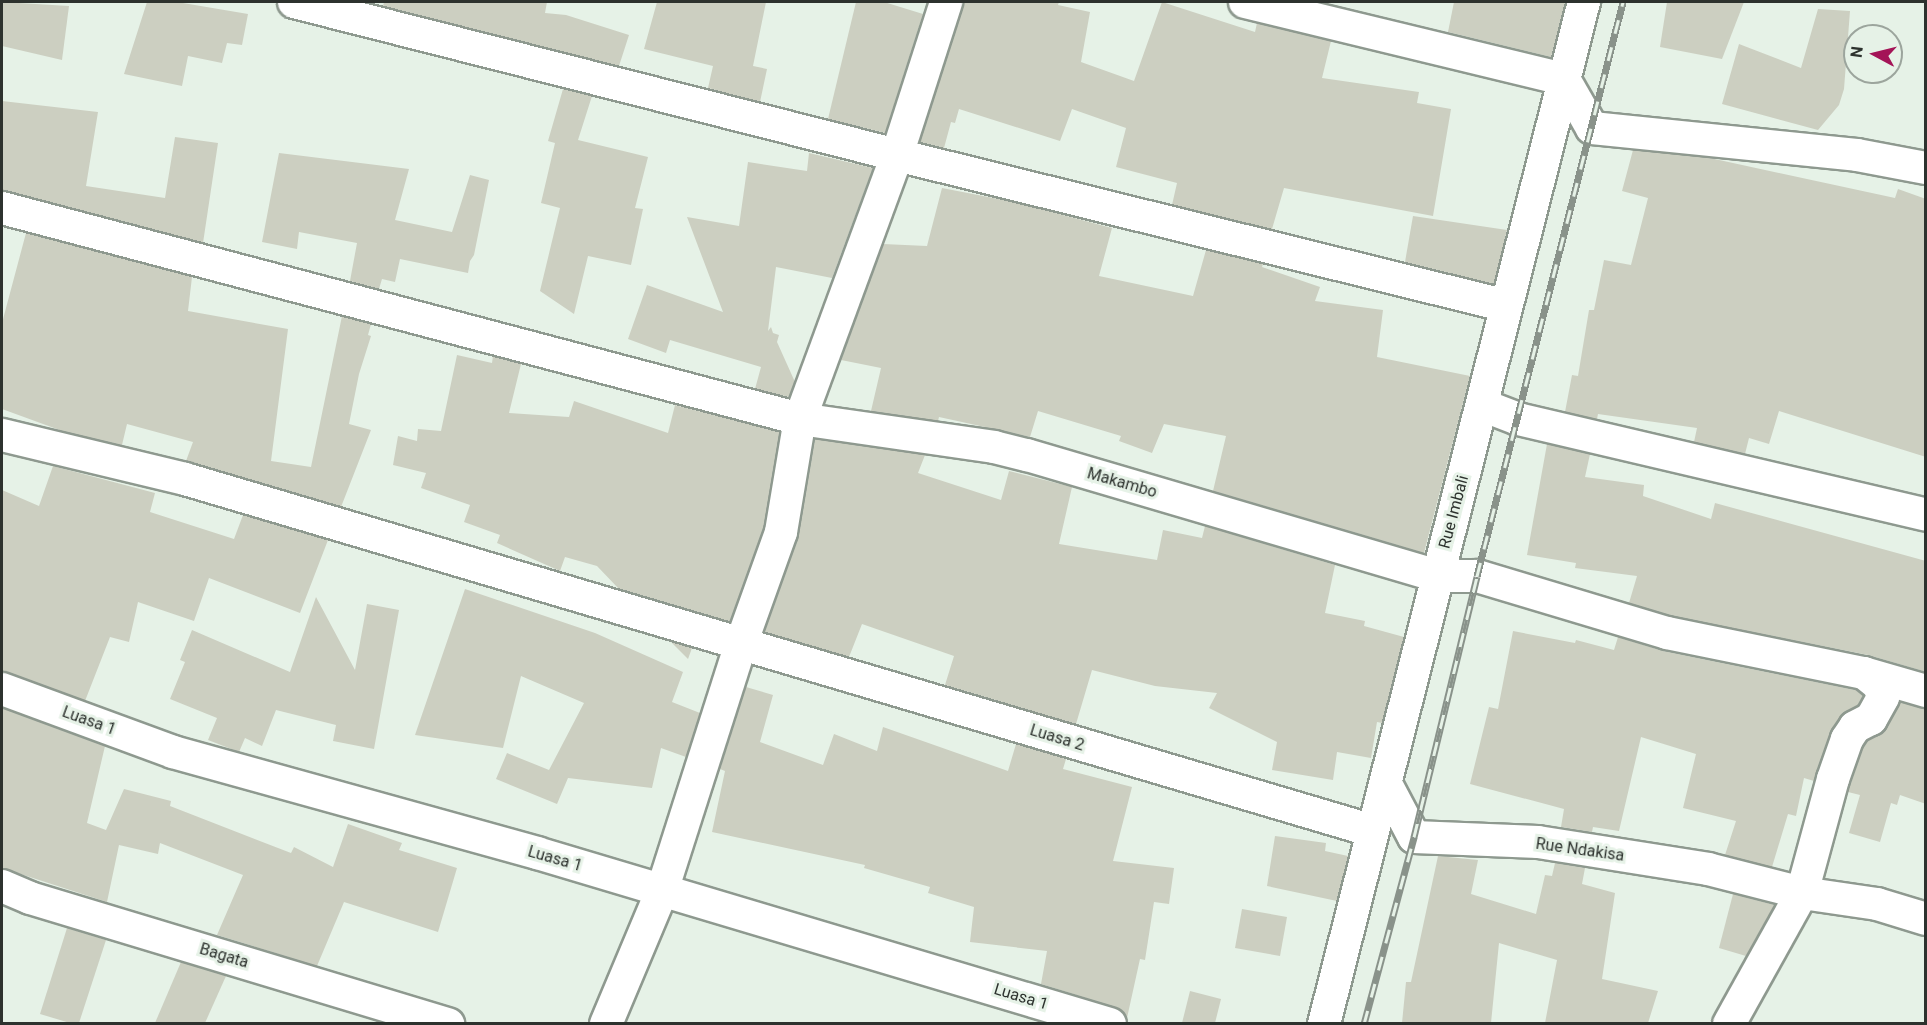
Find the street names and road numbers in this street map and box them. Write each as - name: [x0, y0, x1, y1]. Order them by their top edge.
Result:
- street label: Makambo: [1085, 464, 1159, 502]
- street label: Rue Imbali: [1435, 473, 1473, 551]
- street label: Luasa 1: [60, 702, 118, 740]
- street label: Luasa 2: [1028, 721, 1086, 755]
- street label: Rue Ndakisa: [1534, 834, 1626, 866]
- street label: Luasa 1: [526, 842, 584, 876]
- street label: Bagata: [197, 939, 251, 973]
- street label: Luasa 1: [992, 980, 1050, 1014]

